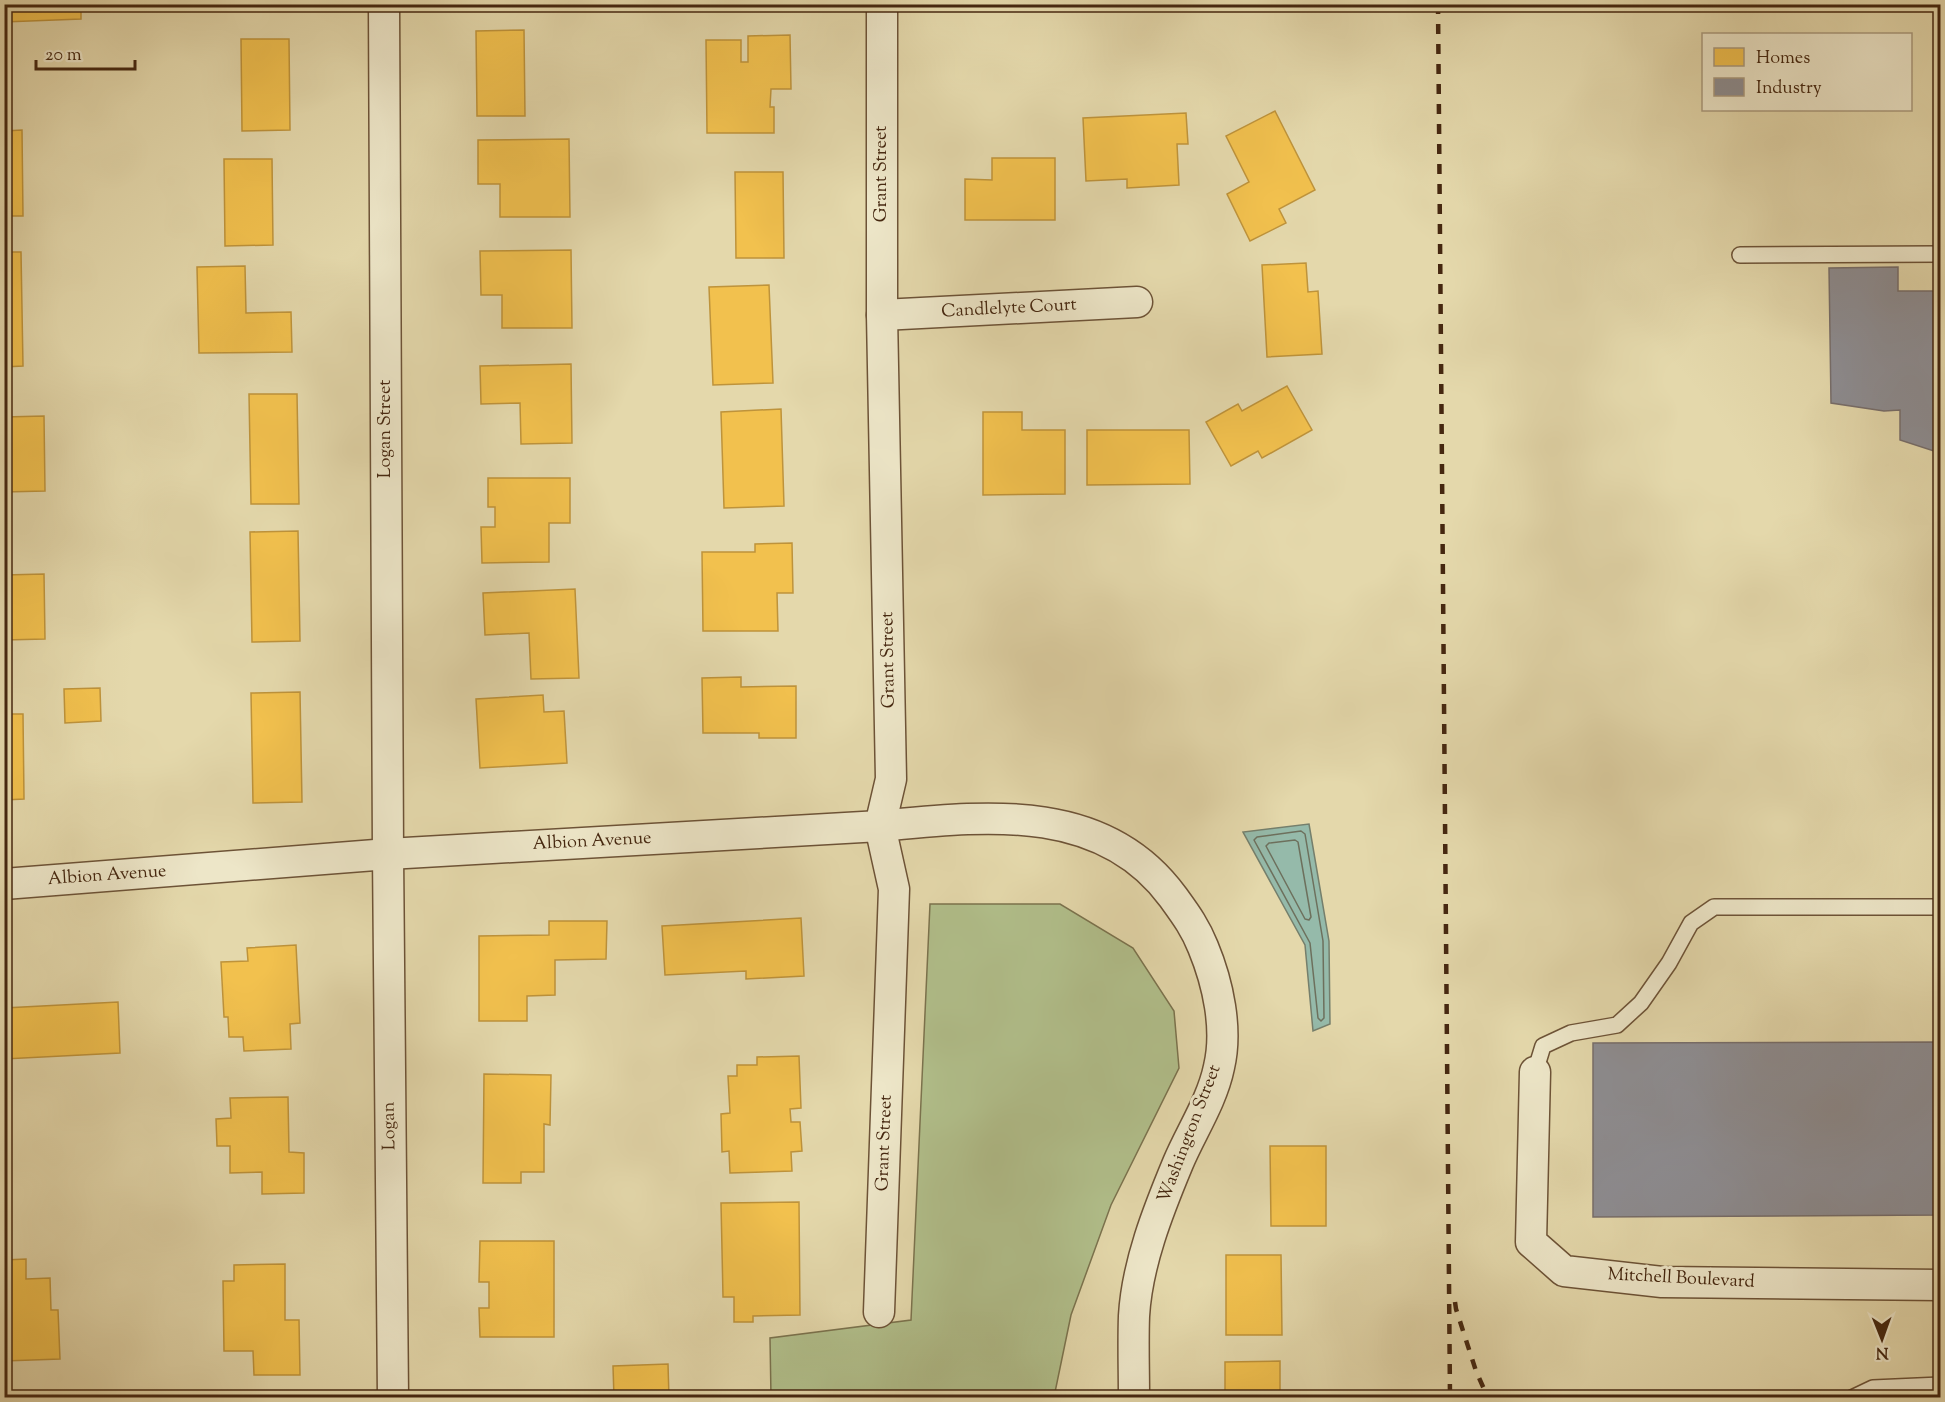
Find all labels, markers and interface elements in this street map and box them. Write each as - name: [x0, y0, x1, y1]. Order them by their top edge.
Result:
- scale bar: [36, 33, 135, 71]
- legend: [1702, 33, 1912, 111]
- text: 20 m: [45, 43, 82, 69]
- text: Homes: [1756, 46, 1810, 72]
- text: Industry: [1756, 76, 1822, 102]
- street label: Grant Street: [869, 126, 895, 222]
- street label: Candlelyte Court: [941, 292, 1077, 326]
- street label: Logan Street: [373, 380, 399, 478]
- street label: Grant Street: [875, 611, 903, 709]
- street label: Albion Avenue: [532, 826, 652, 858]
- street label: Albion Avenue: [47, 859, 167, 893]
- street label: Washington Street: [1152, 1061, 1228, 1207]
- street label: Grant Street: [870, 1094, 900, 1192]
- street label: Logan: [377, 1101, 403, 1150]
- street label: Mitchell Boulevard: [1607, 1262, 1755, 1296]
- north arrow: [1852, 1309, 1912, 1369]
- text: N: [1875, 1340, 1889, 1363]

